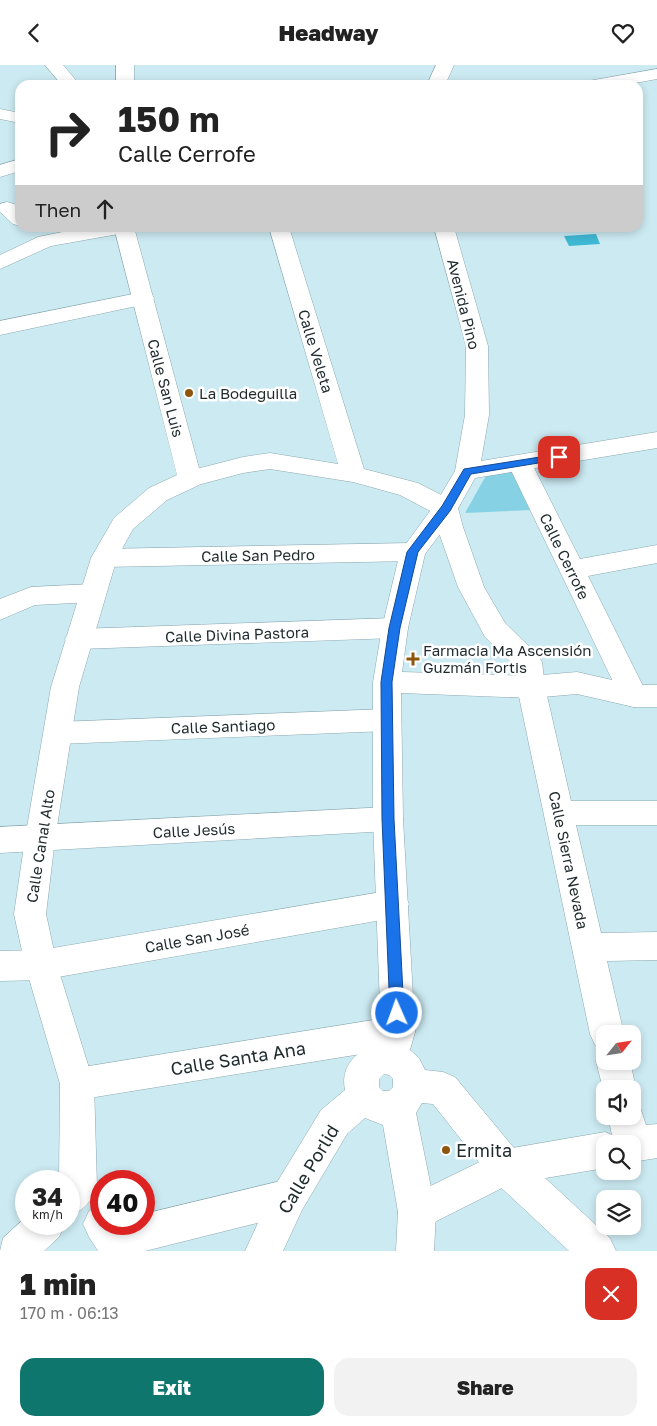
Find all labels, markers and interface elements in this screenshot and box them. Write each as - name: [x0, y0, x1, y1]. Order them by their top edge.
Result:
- icon: back: [20, 19, 48, 47]
- text: Headway: [279, 19, 378, 46]
- icon: heart: [609, 19, 637, 47]
- text: 150 m: [118, 98, 220, 140]
- icon: right: [35, 100, 100, 165]
- text: Calle Cerrofe: [118, 140, 256, 167]
- icon: ahead: [91, 195, 119, 223]
- text: Then: [35, 198, 81, 221]
- street label: Avenida Pino: [444, 257, 484, 351]
- street label: Calle Veleta: [295, 307, 337, 395]
- street label: Calle San Luis: [144, 337, 188, 439]
- place label: La Bodeguilla: [199, 384, 297, 402]
- marker: La Bodeguilla: [183, 387, 195, 399]
- pin: [538, 436, 580, 478]
- icon: arrive: [545, 443, 573, 471]
- street label: Calle Cerrofe: [536, 510, 594, 602]
- street label: Calle San Pedro: [201, 545, 315, 565]
- street label: Calle Divina Pastora: [165, 622, 309, 646]
- place label: Farmacia Mª Ascensión Guzmán Fortis: [423, 641, 591, 676]
- marker: Farmacia Mª Ascensión Guzmán Fortis: [407, 653, 419, 665]
- street label: Calle Santiago: [170, 715, 276, 737]
- street label: Calle Canal Alto: [22, 788, 58, 904]
- street label: Calle Sierra Nevada: [546, 789, 592, 931]
- street label: Calle Jesús: [152, 819, 236, 841]
- street label: Calle San José: [143, 920, 251, 956]
- position arrow: [370, 986, 422, 1038]
- north arrow: [596, 1025, 641, 1070]
- map controls: [596, 1025, 641, 1235]
- street label: Calle Santa Ana: [169, 1036, 307, 1080]
- button: sound: [596, 1080, 641, 1125]
- street label: Calle Porlid: [273, 1121, 343, 1217]
- button: search: [596, 1135, 641, 1180]
- place label: Ermita: [456, 1139, 512, 1161]
- marker: Ermita: [440, 1144, 452, 1156]
- speed limit sign: 40: [90, 1170, 155, 1235]
- text: 34: [32, 1181, 63, 1212]
- button: layers: [596, 1190, 641, 1235]
- text: km/h: [32, 1207, 63, 1222]
- text: 1 min: [20, 1266, 96, 1302]
- button: close: [585, 1268, 637, 1320]
- text: 170 m · 06:13: [20, 1303, 119, 1323]
- button: Exit: [20, 1358, 324, 1416]
- button: Share: [334, 1358, 637, 1416]

